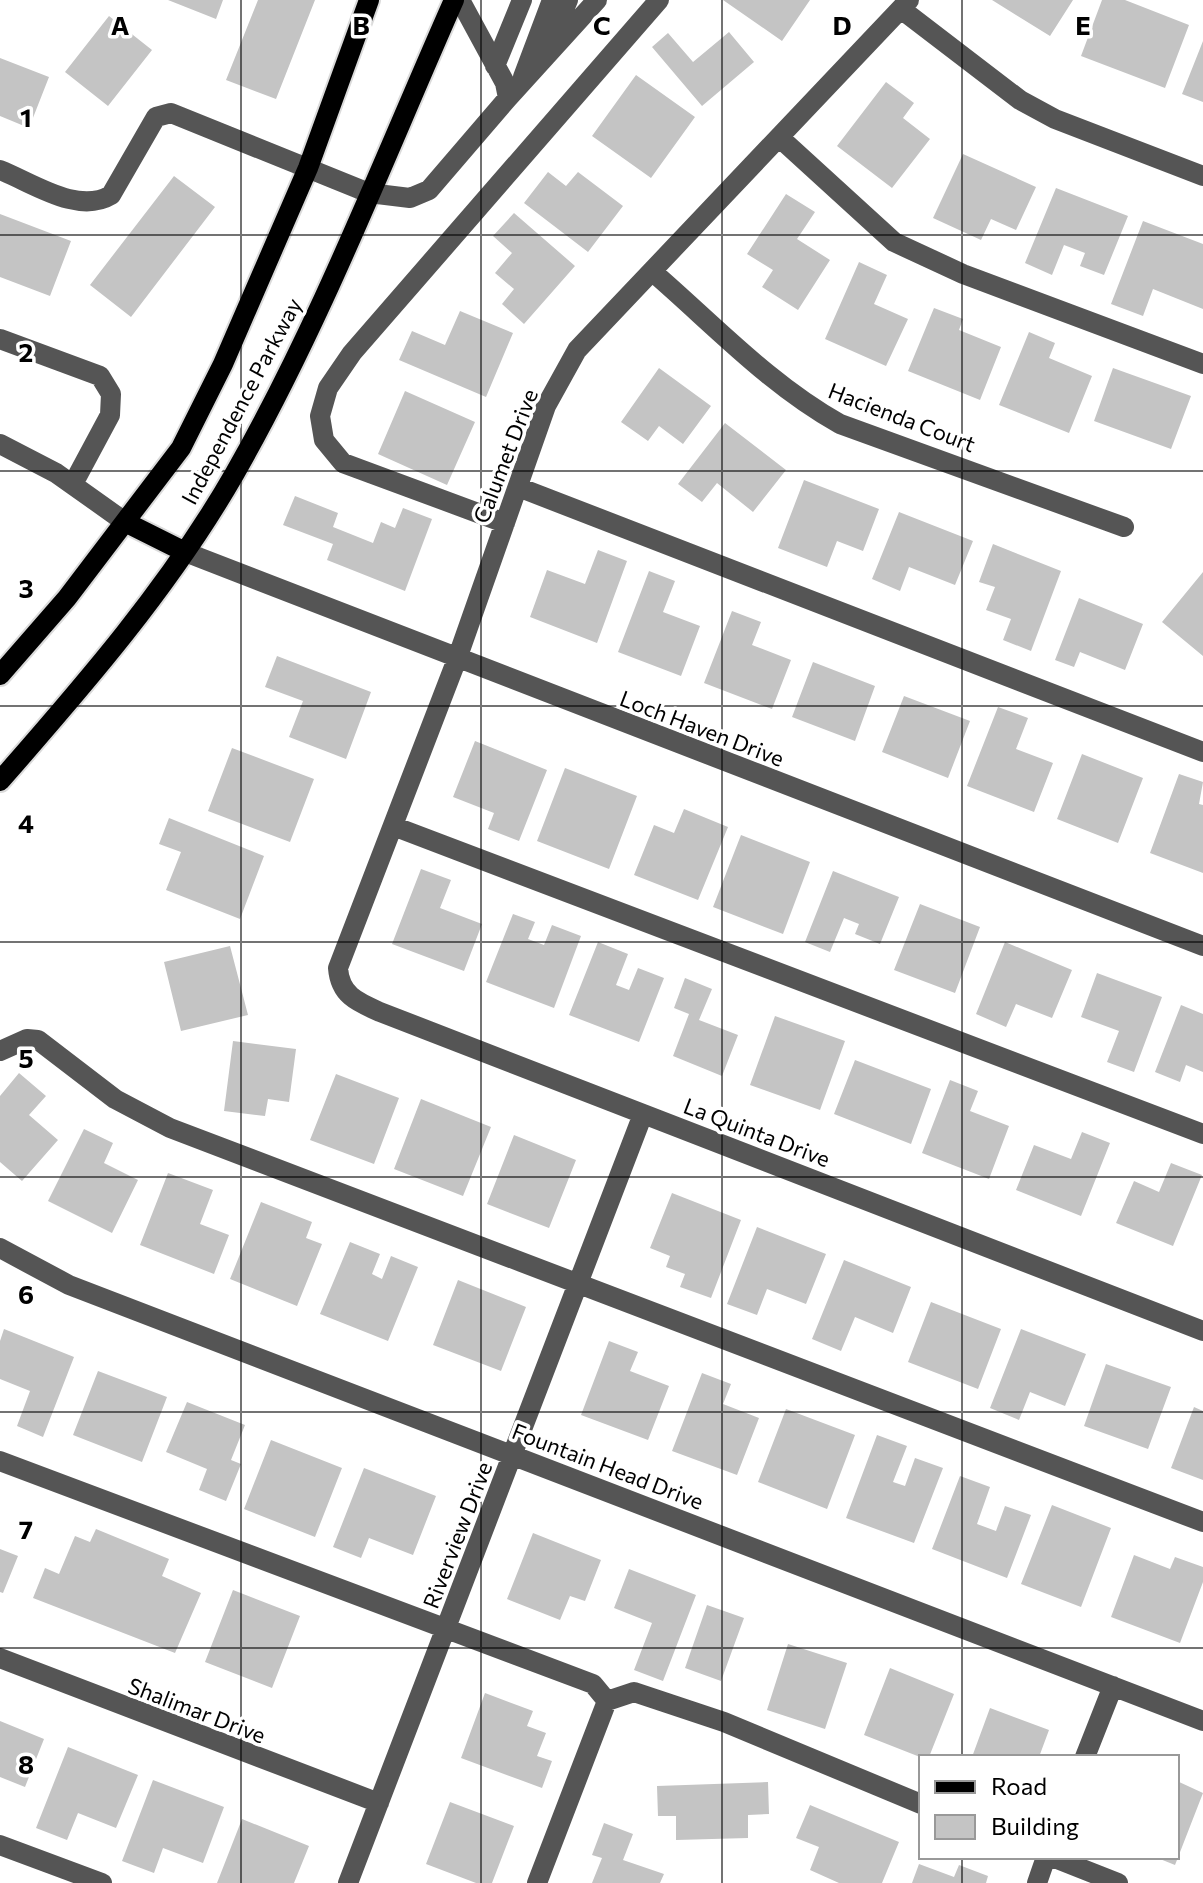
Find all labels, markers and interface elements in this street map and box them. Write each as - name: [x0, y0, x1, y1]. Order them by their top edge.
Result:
- text: A: [111, 9, 130, 40]
- text: B: [352, 9, 370, 40]
- text: C: [593, 9, 611, 40]
- text: D: [832, 9, 852, 40]
- text: E: [1075, 9, 1091, 40]
- text: 1: [20, 101, 32, 132]
- street label: Independence Parkway: [175, 293, 307, 509]
- text: 2: [19, 336, 33, 367]
- street label: Hacienda Court: [825, 377, 979, 457]
- street label: Calumet Drive: [467, 385, 543, 527]
- text: 3: [18, 572, 34, 603]
- street label: Loch Haven Drive: [616, 684, 788, 772]
- text: 4: [18, 807, 34, 838]
- text: 5: [18, 1042, 34, 1073]
- street label: La Quinta Drive: [680, 1092, 834, 1172]
- text: 6: [18, 1278, 34, 1309]
- street label: Fountain Head Drive: [508, 1417, 708, 1515]
- street label: Riverview Drive: [417, 1458, 497, 1612]
- text: 7: [19, 1513, 33, 1544]
- street label: Shalimar Drive: [124, 1671, 270, 1749]
- text: 8: [18, 1748, 34, 1779]
- legend: [919, 1755, 1179, 1859]
- text: Road: [991, 1771, 1047, 1800]
- text: Building: [991, 1811, 1079, 1840]

